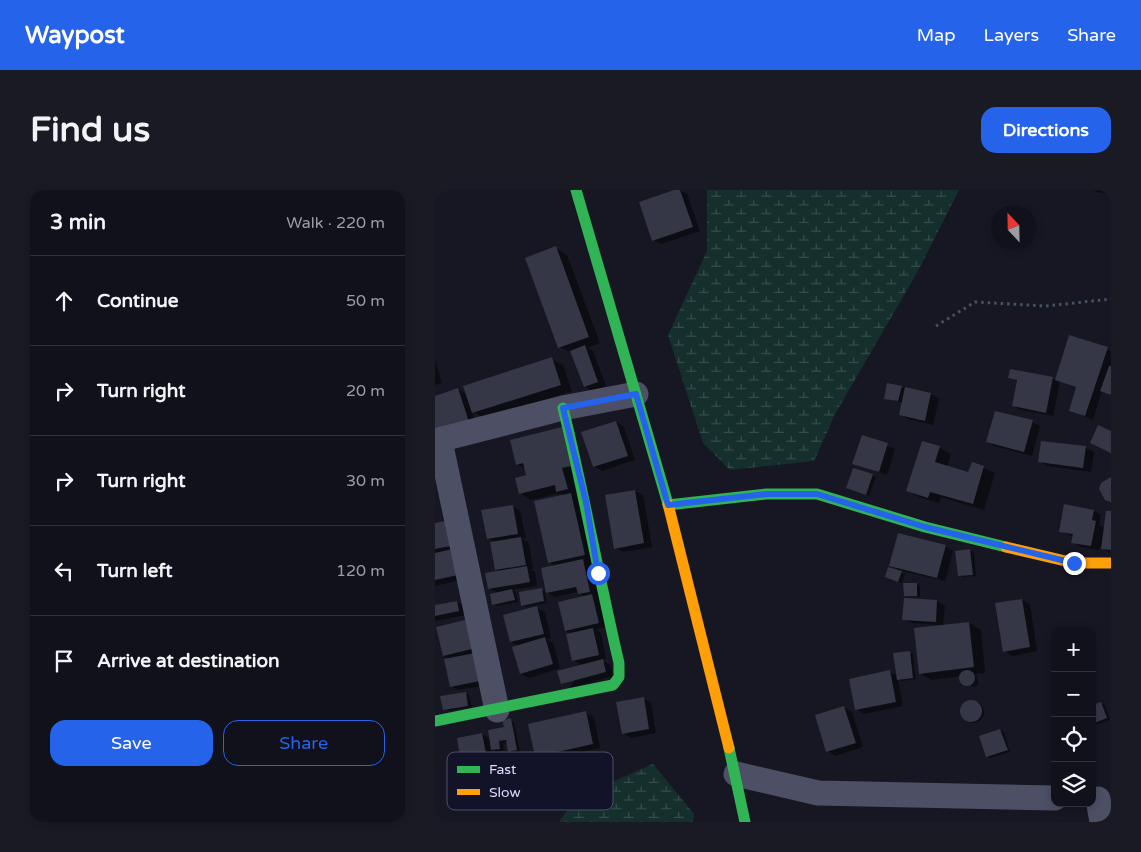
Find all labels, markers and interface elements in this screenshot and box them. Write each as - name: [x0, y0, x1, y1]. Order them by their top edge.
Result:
- text: Waypost: [25, 21, 125, 50]
- text: Map: [917, 24, 956, 46]
- text: Layers: [984, 24, 1039, 46]
- text: Share: [1067, 24, 1116, 46]
- button: Directions: [981, 107, 1111, 153]
- text: Find us: [30, 109, 150, 151]
- north arrow: [991, 205, 1036, 250]
- text: 3 min: [50, 210, 106, 235]
- text: Walk · 220 m: [286, 213, 385, 233]
- icon: ahead: [50, 287, 78, 315]
- text: Continue: [97, 290, 179, 312]
- text: 50 m: [346, 291, 385, 311]
- icon: right: [50, 377, 78, 405]
- text: Turn right: [97, 380, 185, 402]
- text: 20 m: [346, 381, 385, 401]
- icon: right: [50, 467, 78, 495]
- text: Turn right: [97, 470, 185, 492]
- text: 30 m: [346, 471, 385, 491]
- route end: [1063, 552, 1086, 575]
- icon: left: [50, 557, 78, 585]
- text: Turn left: [97, 560, 173, 582]
- text: 120 m: [336, 561, 385, 581]
- route start: [587, 562, 610, 585]
- map controls: [1051, 627, 1096, 807]
- button: +: [1051, 627, 1096, 672]
- icon: arrive: [50, 647, 78, 675]
- text: Arrive at destination: [97, 650, 280, 672]
- button: −: [1051, 672, 1096, 717]
- button: locate: [1051, 717, 1096, 762]
- button: Save: [50, 720, 213, 766]
- button: Share: [223, 720, 385, 766]
- legend: [447, 752, 613, 810]
- text: Fast: [489, 761, 517, 778]
- button: layers: [1051, 762, 1096, 807]
- text: Slow: [489, 784, 521, 801]

